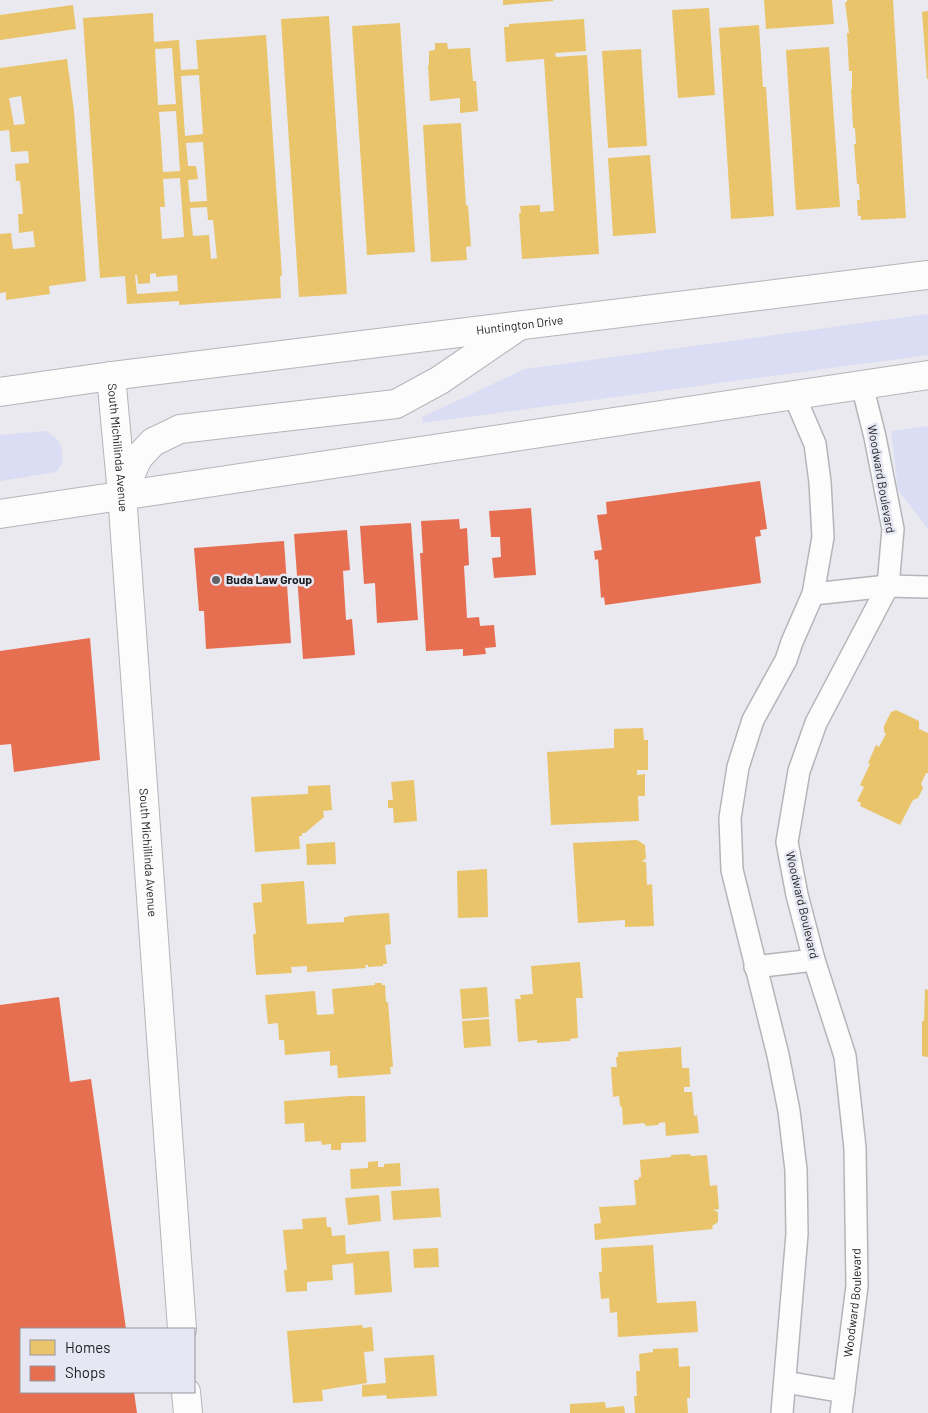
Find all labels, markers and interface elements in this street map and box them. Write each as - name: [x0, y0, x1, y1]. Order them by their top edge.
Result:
- street label: Huntington Drive: [475, 312, 564, 337]
- street label: South Michillinda Avenue: [106, 383, 131, 512]
- street label: Woodward Boulevard: [866, 424, 898, 534]
- place label: Buda Law Group: [226, 572, 312, 586]
- marker: Buda Law Group: [210, 574, 222, 586]
- street label: South Michillinda Avenue: [137, 788, 160, 917]
- street label: Woodward Boulevard: [784, 850, 822, 960]
- street label: Woodward Boulevard: [840, 1248, 863, 1358]
- legend: [20, 1328, 195, 1393]
- text: Homes: [65, 1338, 110, 1356]
- text: Shops: [65, 1363, 105, 1381]

